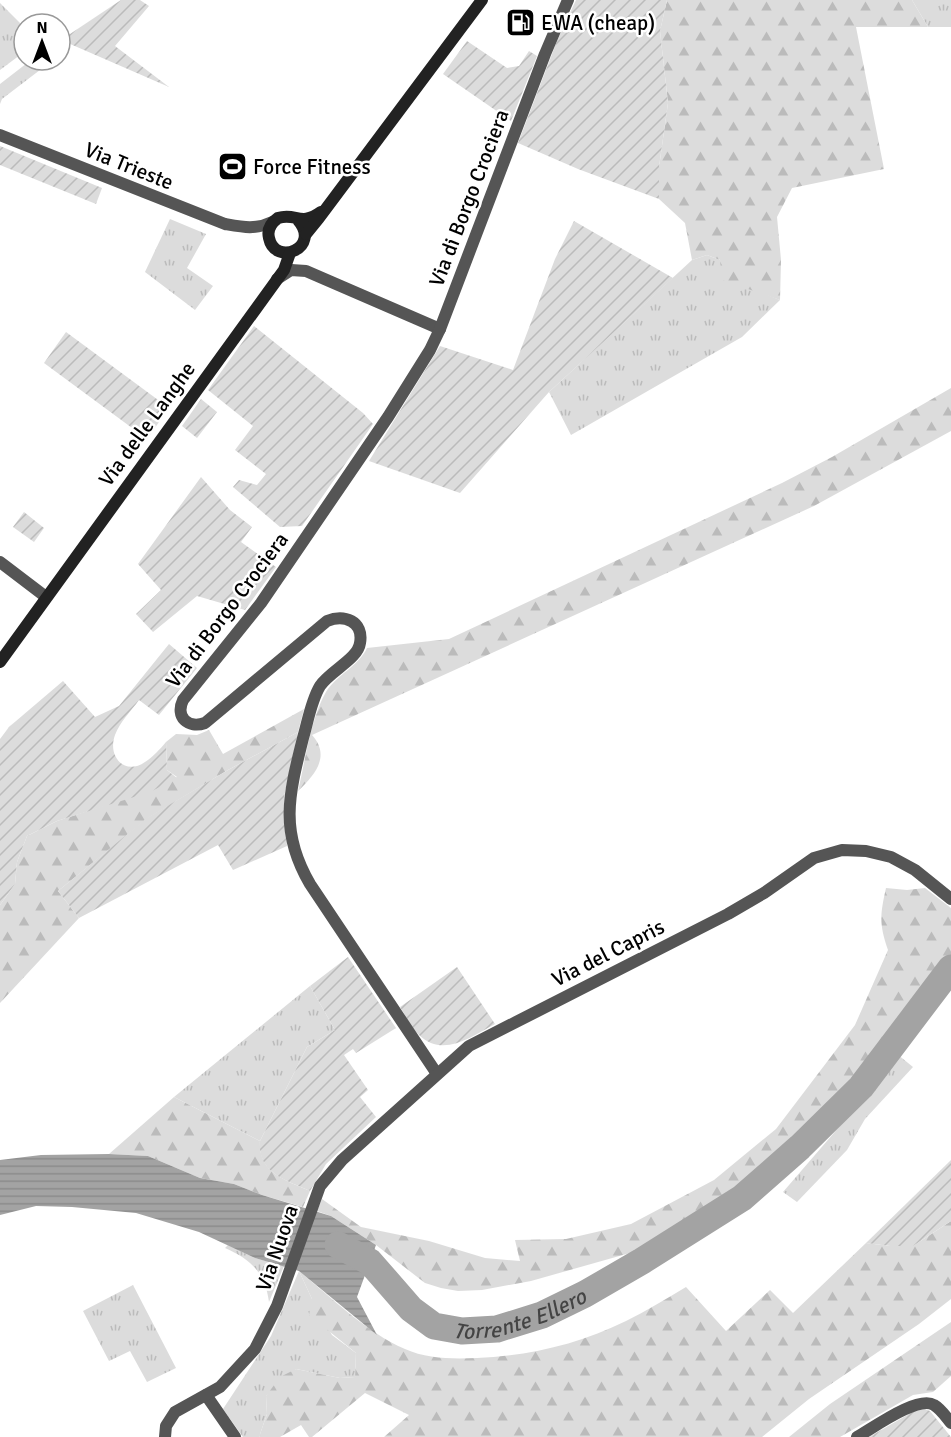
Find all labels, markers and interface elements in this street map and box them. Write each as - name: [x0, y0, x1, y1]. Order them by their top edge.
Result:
- fuel station icon: EWA (cheap): [504, 7, 536, 39]
- place label: EWA (cheap): [541, 10, 655, 36]
- north arrow: [12, 12, 72, 72]
- text: N: [36, 18, 48, 38]
- street label: Via di Borgo Crociera: [423, 106, 515, 290]
- street label: Via Trieste: [81, 136, 177, 196]
- sports icon: Force Fitness: [216, 151, 248, 183]
- place label: Force Fitness: [253, 154, 371, 180]
- street label: Via delle Langhe: [93, 357, 201, 491]
- street label: Via di Borgo Crociera: [160, 527, 294, 693]
- street label: Via del Capris: [547, 914, 669, 992]
- street label: Via Nuova: [250, 1201, 304, 1295]
- water label: Torrente Ellero: [451, 1282, 592, 1345]

